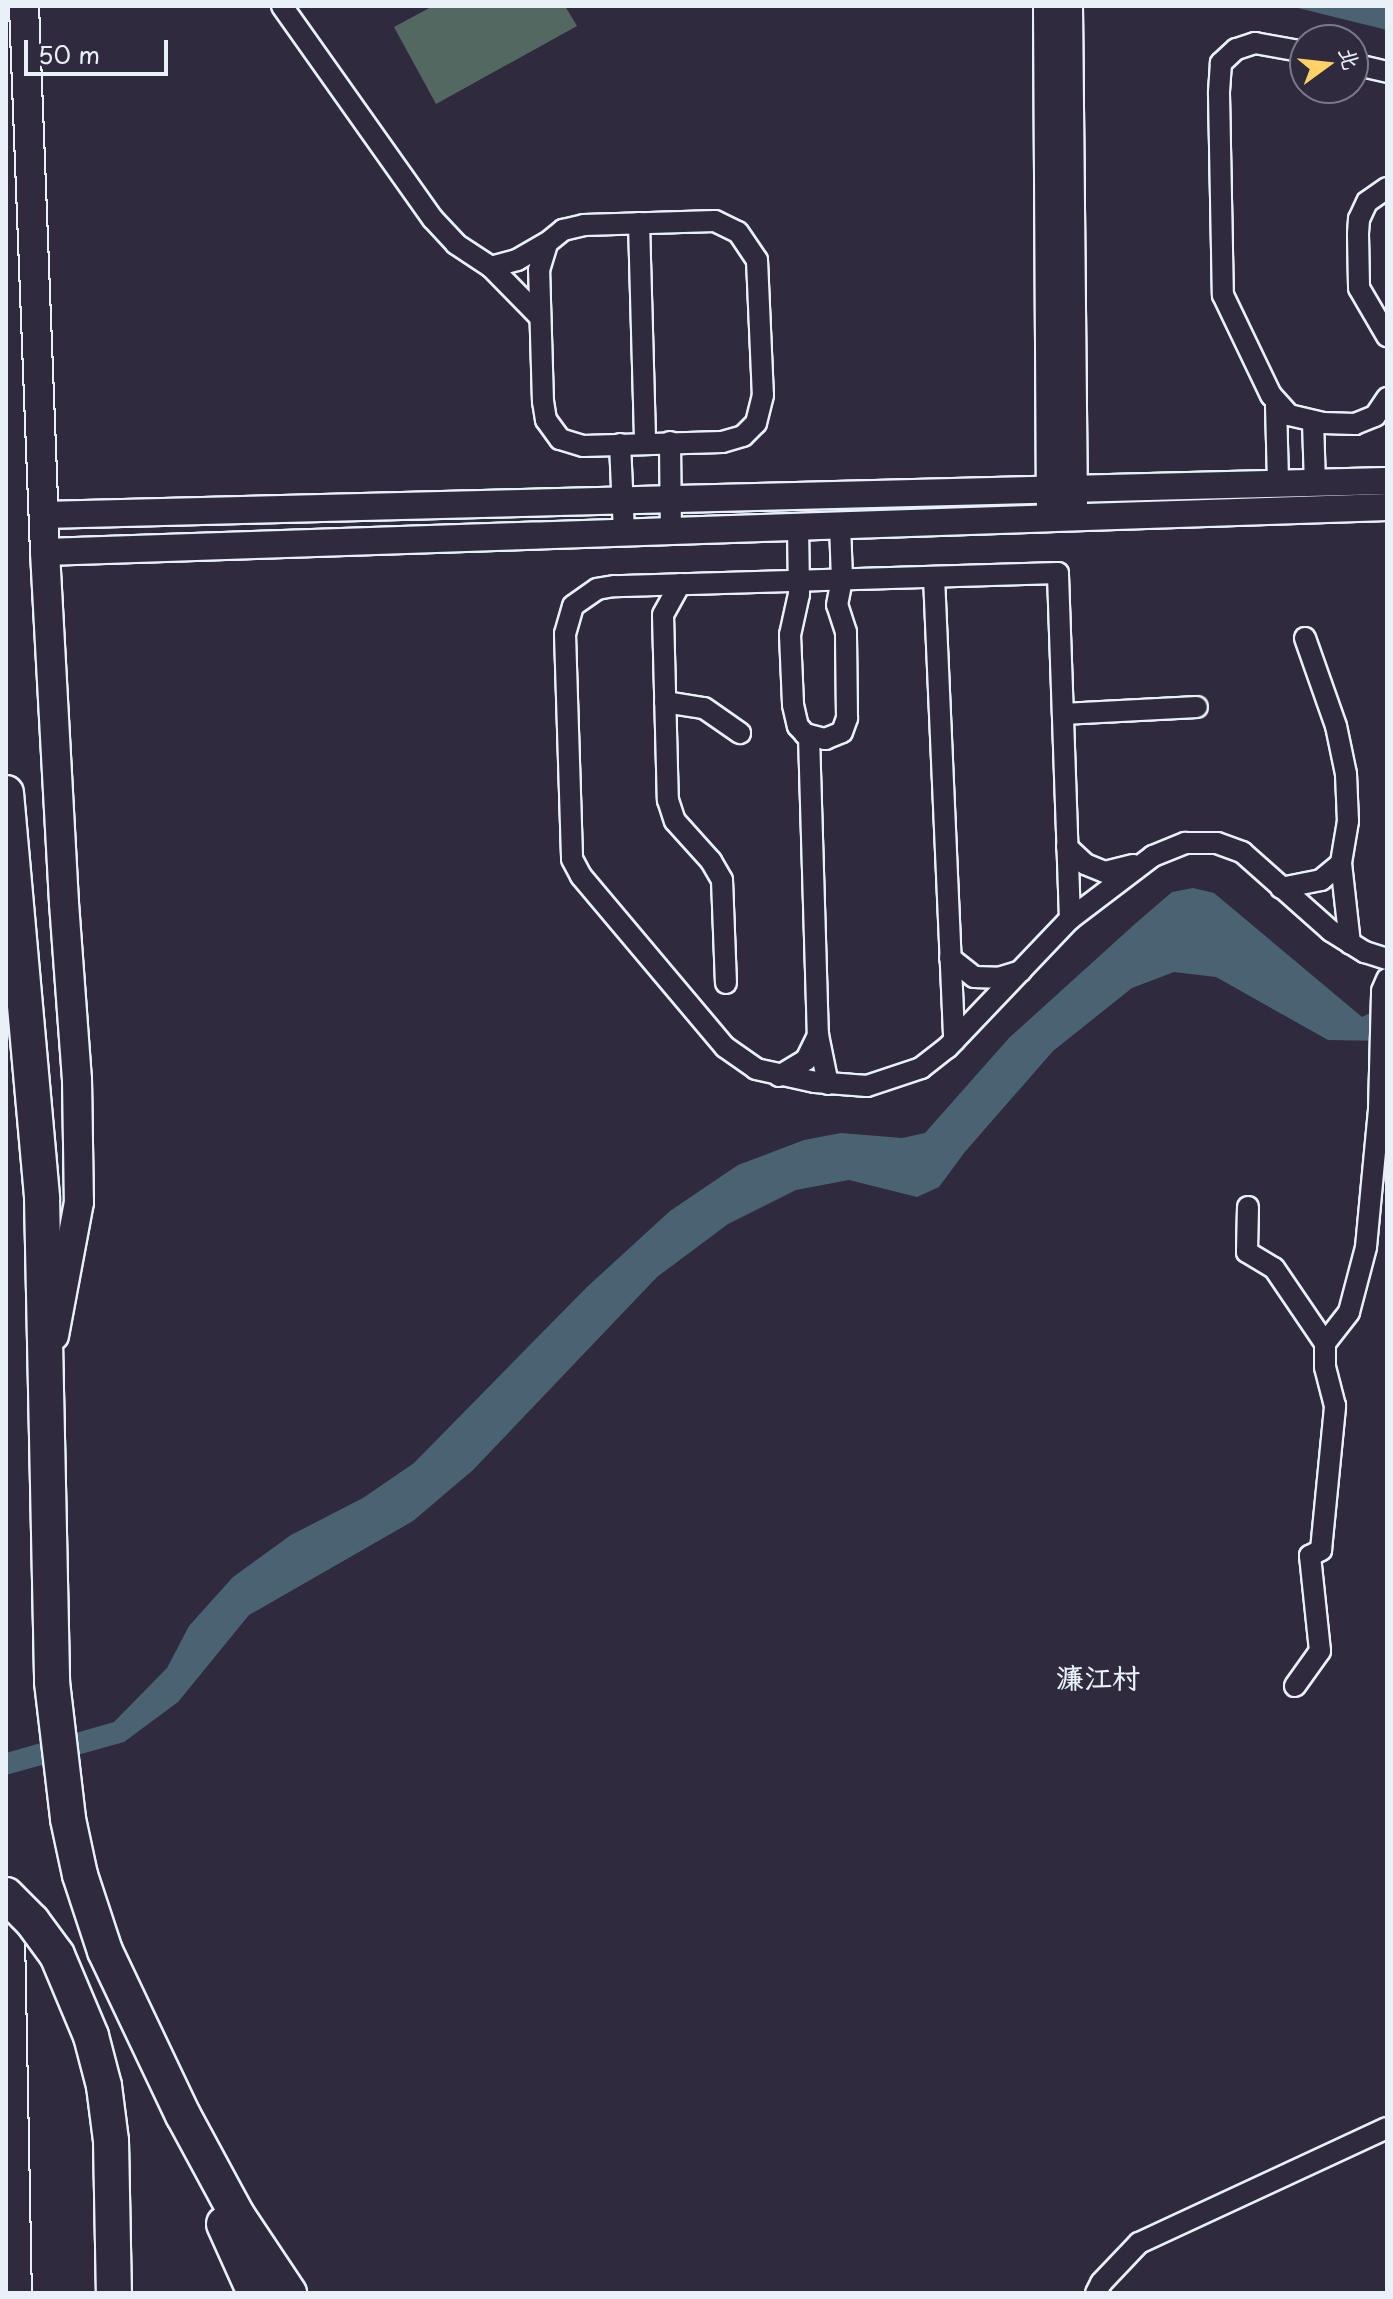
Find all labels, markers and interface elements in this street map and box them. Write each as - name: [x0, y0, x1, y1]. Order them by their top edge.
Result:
- scale bar: [28, 24, 172, 74]
- north arrow: [1289, 24, 1369, 104]
- text: 50 m: [38, 36, 100, 72]
- text: 北: [1332, 43, 1370, 73]
- district label: 濂江村: [1056, 1660, 1140, 1694]

